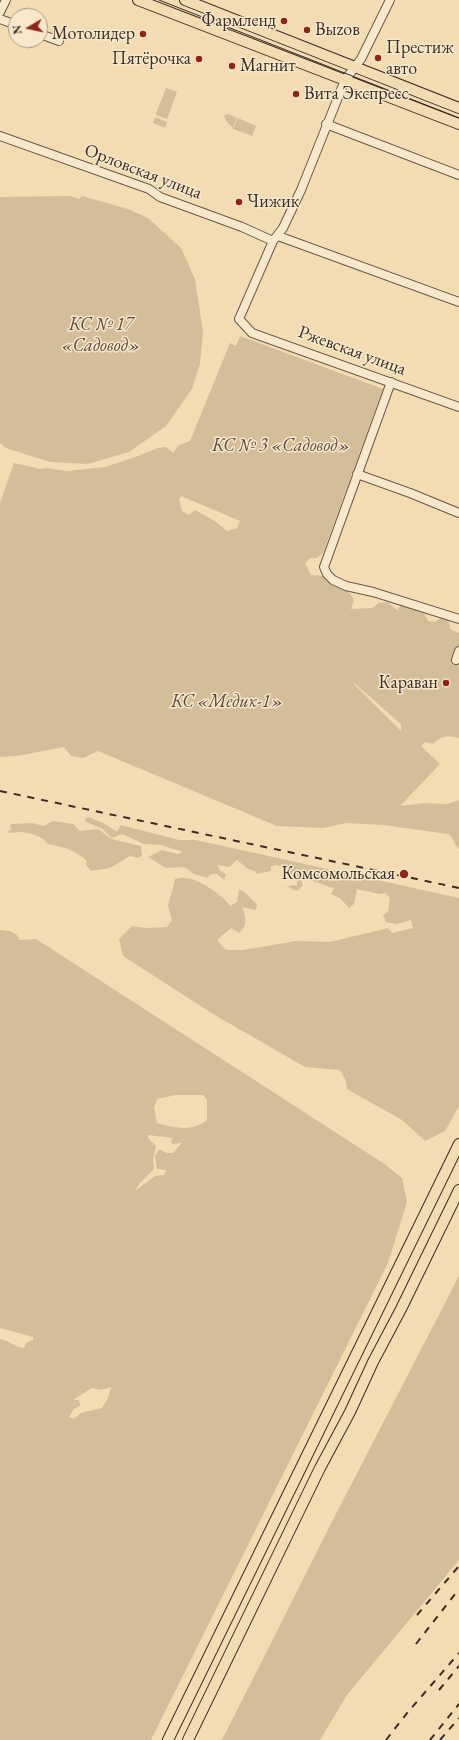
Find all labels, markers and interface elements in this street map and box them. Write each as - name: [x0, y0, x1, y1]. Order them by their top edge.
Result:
- north arrow: [8, 8, 48, 48]
- place label: Фармленд: [201, 10, 276, 32]
- marker: Фармленд: [279, 16, 289, 26]
- place label: Выzов: [315, 19, 360, 41]
- place label: Мотолидер: [52, 23, 135, 45]
- text: N: [10, 24, 25, 35]
- marker: Выzов: [302, 25, 312, 35]
- marker: Мотолидер: [138, 29, 148, 39]
- place label: Престиж авто: [386, 37, 454, 80]
- place label: Пятёрочка: [112, 48, 191, 70]
- marker: Престиж авто: [373, 53, 383, 63]
- marker: Пятёрочка: [194, 54, 204, 64]
- place label: Магнит: [240, 55, 296, 77]
- marker: Магнит: [227, 61, 237, 71]
- place label: Вита Экспресс: [304, 83, 409, 105]
- marker: Вита Экспресс: [291, 89, 301, 99]
- street label: Орловская улица: [81, 140, 205, 204]
- place label: Чижик: [247, 191, 299, 213]
- marker: Чижик: [234, 197, 244, 207]
- park label: КС № 17 «Садовод»: [62, 314, 140, 356]
- street label: Ржевская улица: [295, 322, 409, 380]
- park label: КС № 3 «Садовод»: [212, 435, 350, 457]
- place label: Караван: [379, 672, 438, 694]
- marker: Караван: [441, 678, 451, 688]
- park label: КС «Медик-1»: [171, 691, 283, 713]
- place label: Комсомольская: [282, 863, 395, 885]
- marker: Комсомольская: [398, 868, 410, 880]

